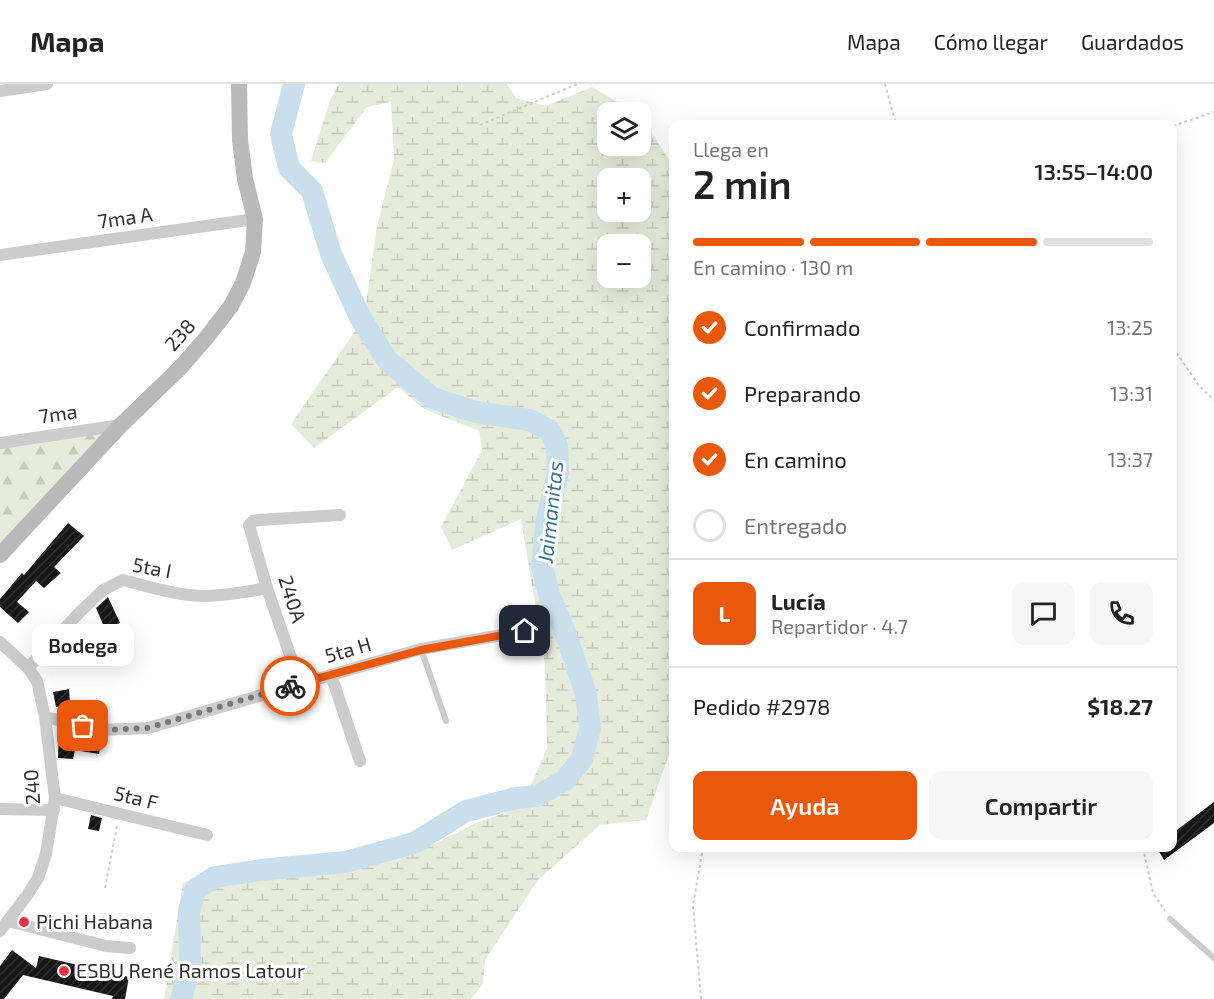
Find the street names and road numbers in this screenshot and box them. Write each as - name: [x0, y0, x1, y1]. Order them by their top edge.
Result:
- street label: 7ma A: [96, 201, 154, 233]
- street label: 238: [159, 313, 200, 355]
- street label: 7ma: [37, 398, 79, 428]
- street label: 5ta I: [131, 552, 174, 583]
- street label: 240A: [274, 572, 312, 626]
- street label: 5ta H: [322, 631, 374, 667]
- street label: 240: [18, 768, 44, 806]
- street label: 5ta F: [112, 780, 161, 814]

